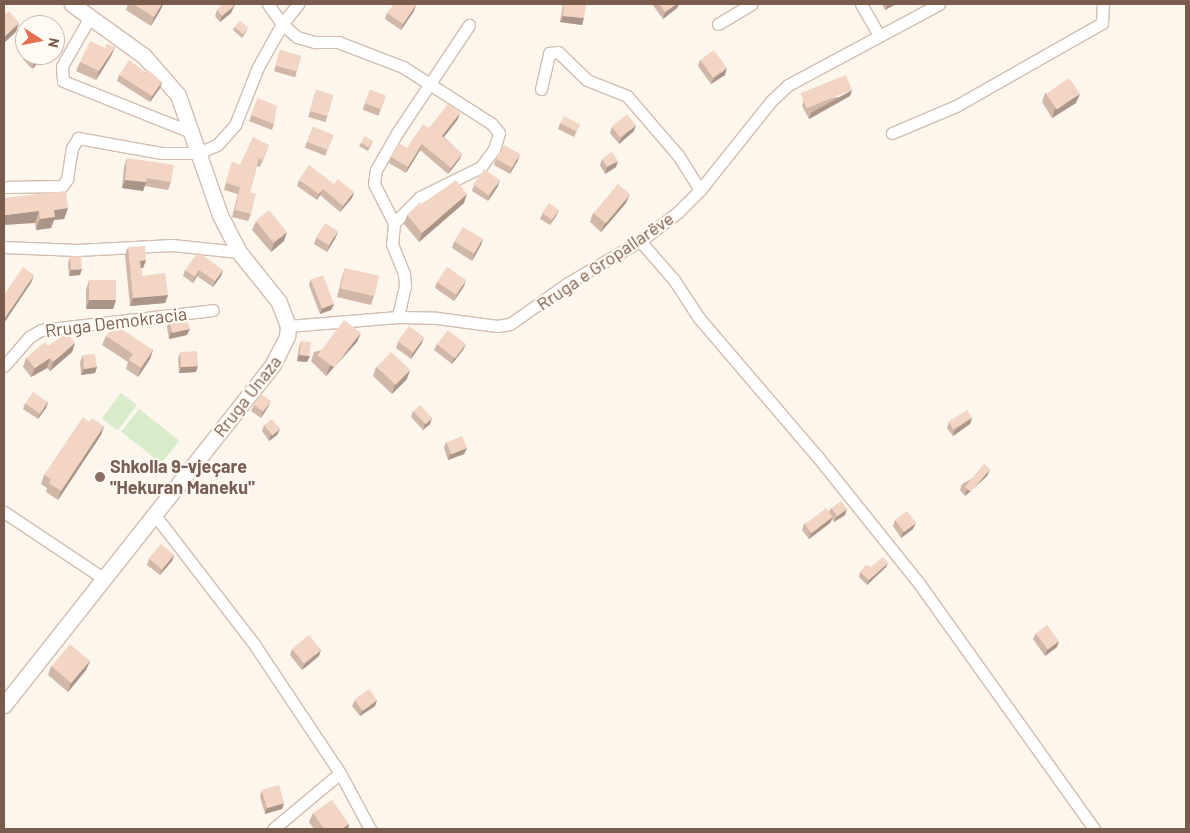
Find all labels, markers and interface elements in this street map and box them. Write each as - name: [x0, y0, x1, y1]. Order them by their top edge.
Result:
- north arrow: [15, 15, 65, 65]
- text: N: [45, 37, 63, 49]
- street label: Rruga e Gropallarëve: [532, 207, 678, 315]
- street label: Rruga Demokracia: [44, 303, 188, 341]
- street label: Rruga Unaza: [209, 351, 285, 441]
- place label: Shkolla 9-vjeçare "Hekuran Maneku": [110, 456, 255, 498]
- marker: Shkolla 9-vjeçare "Hekuran Maneku": [94, 471, 106, 483]

